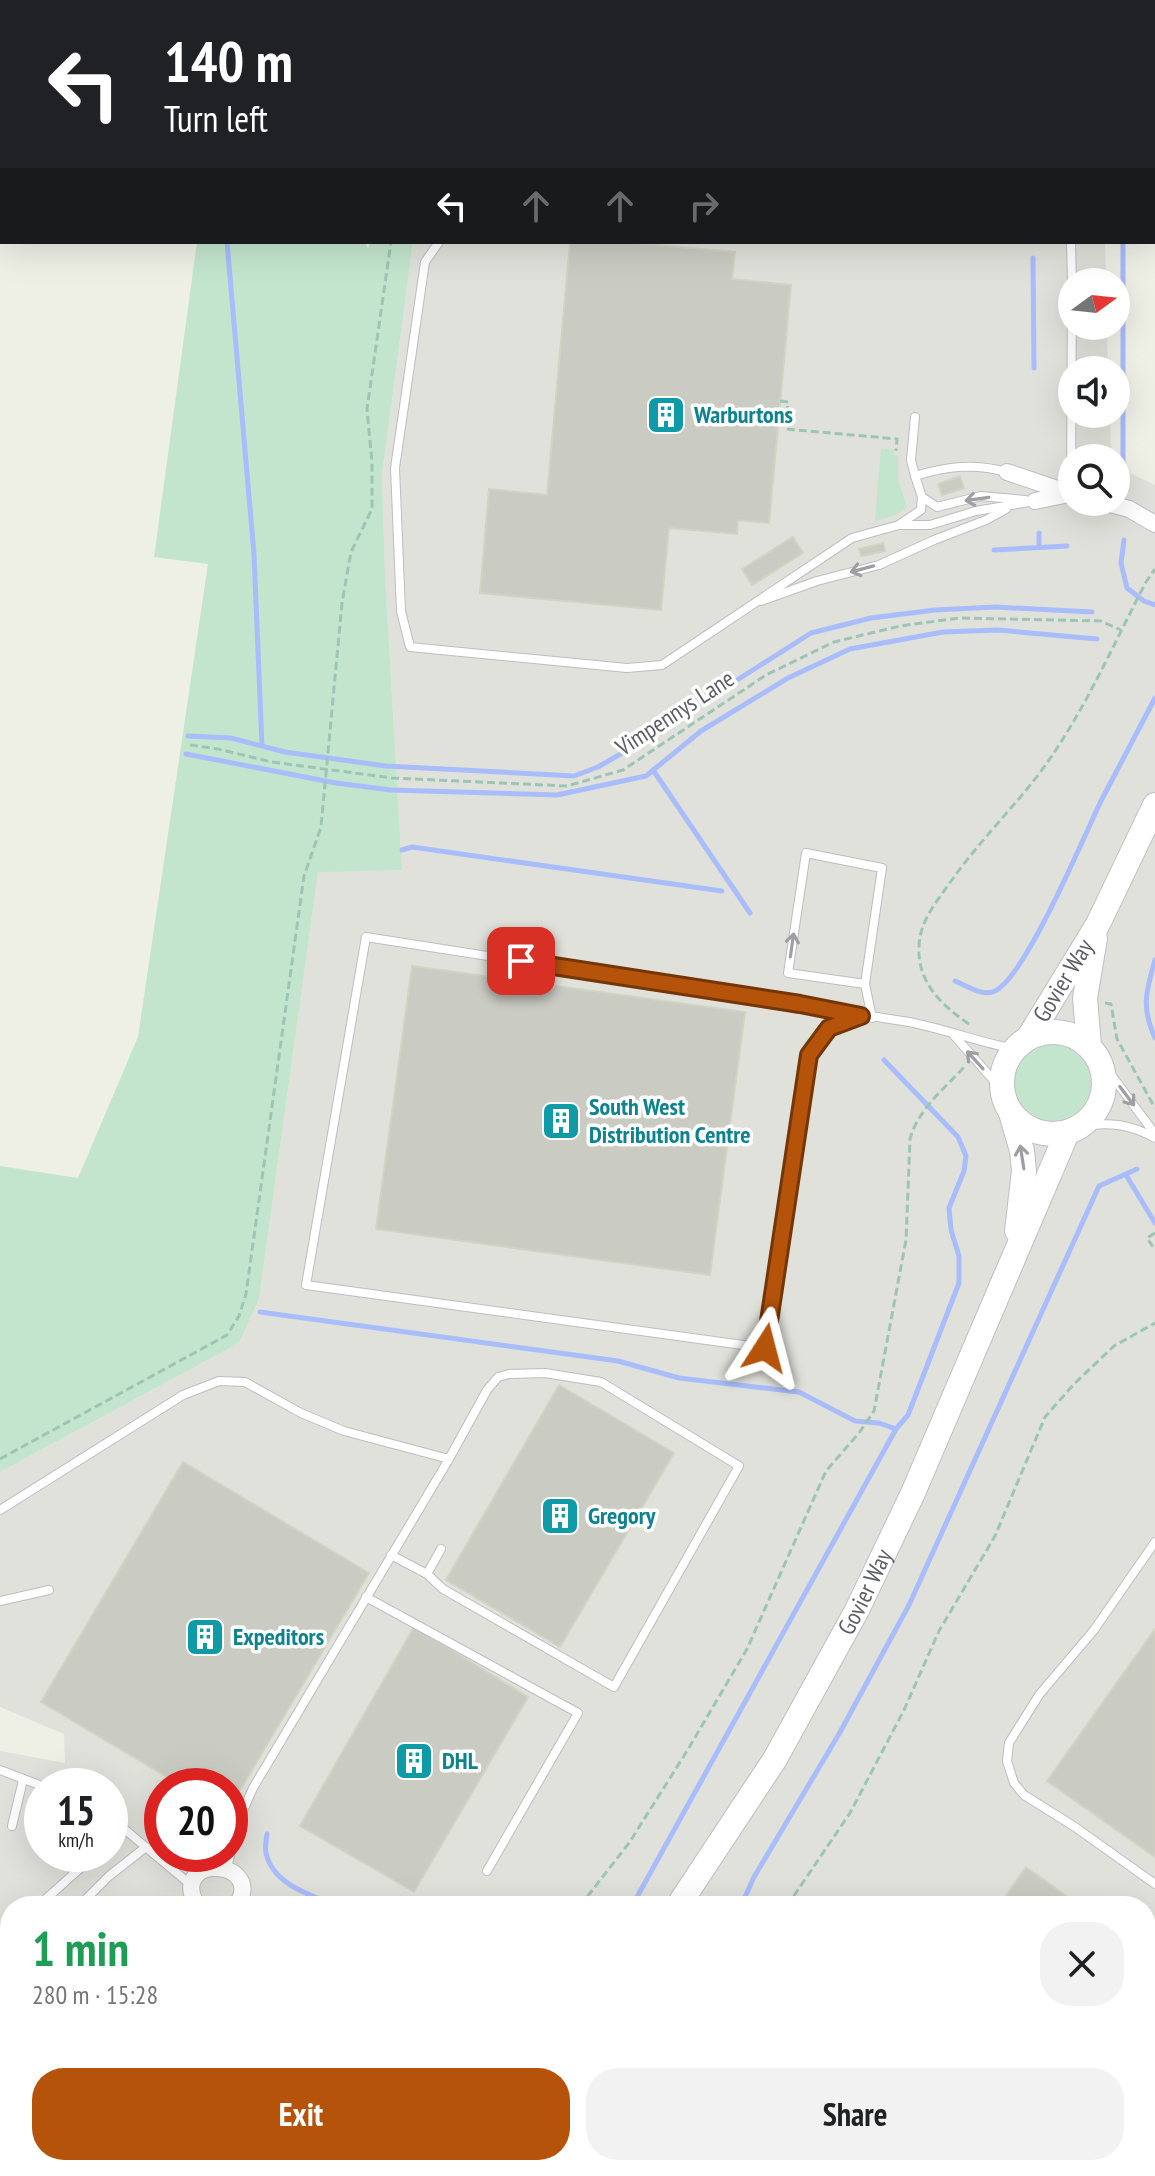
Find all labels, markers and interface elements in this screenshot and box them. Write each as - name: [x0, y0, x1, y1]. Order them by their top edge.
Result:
- text: 140 m: [164, 25, 293, 97]
- icon: left: [32, 32, 136, 136]
- text: Turn left: [164, 95, 268, 142]
- icon: left: [430, 184, 474, 228]
- icon: ahead: [514, 184, 558, 228]
- icon: ahead: [598, 184, 642, 228]
- icon: right: [682, 184, 726, 228]
- north arrow: [1058, 268, 1130, 340]
- map controls: [1058, 268, 1130, 516]
- button: sound: [1058, 356, 1130, 428]
- building icon: Warburtons: [645, 394, 687, 436]
- place label: Warburtons: [693, 399, 793, 430]
- button: search: [1058, 444, 1130, 516]
- one-way arrow: [964, 492, 990, 507]
- one-way arrow: [849, 563, 875, 578]
- street label: Vimpennys Lane: [609, 663, 740, 763]
- pin: [487, 927, 555, 995]
- one-way arrow: [785, 933, 800, 958]
- street label: Govier Way: [1026, 933, 1100, 1028]
- icon: arrive: [499, 939, 543, 983]
- one-way arrow: [967, 1051, 985, 1071]
- one-way arrow: [1118, 1084, 1135, 1106]
- place label: South West Distribution Centre: [589, 1091, 750, 1150]
- building icon: South West Distribution Centre: [540, 1100, 582, 1142]
- one-way arrow: [1013, 1145, 1028, 1170]
- position arrow: [723, 1306, 807, 1390]
- building icon: Gregory: [539, 1495, 581, 1537]
- place label: Gregory: [588, 1500, 656, 1531]
- street label: Govier Way: [830, 1544, 899, 1640]
- building icon: Expeditors: [184, 1616, 226, 1658]
- place label: Expeditors: [233, 1621, 324, 1652]
- building icon: DHL: [393, 1740, 435, 1782]
- place label: DHL: [442, 1745, 479, 1776]
- speed limit sign: 20: [144, 1768, 248, 1872]
- text: 15: [57, 1784, 95, 1836]
- text: km/h: [58, 1827, 94, 1853]
- text: 1 min: [32, 1917, 129, 1979]
- button: close: [1040, 1922, 1124, 2006]
- text: 280 m · 15:28: [32, 1978, 158, 2011]
- button: Exit: [32, 2068, 570, 2160]
- button: Share: [586, 2068, 1124, 2160]

